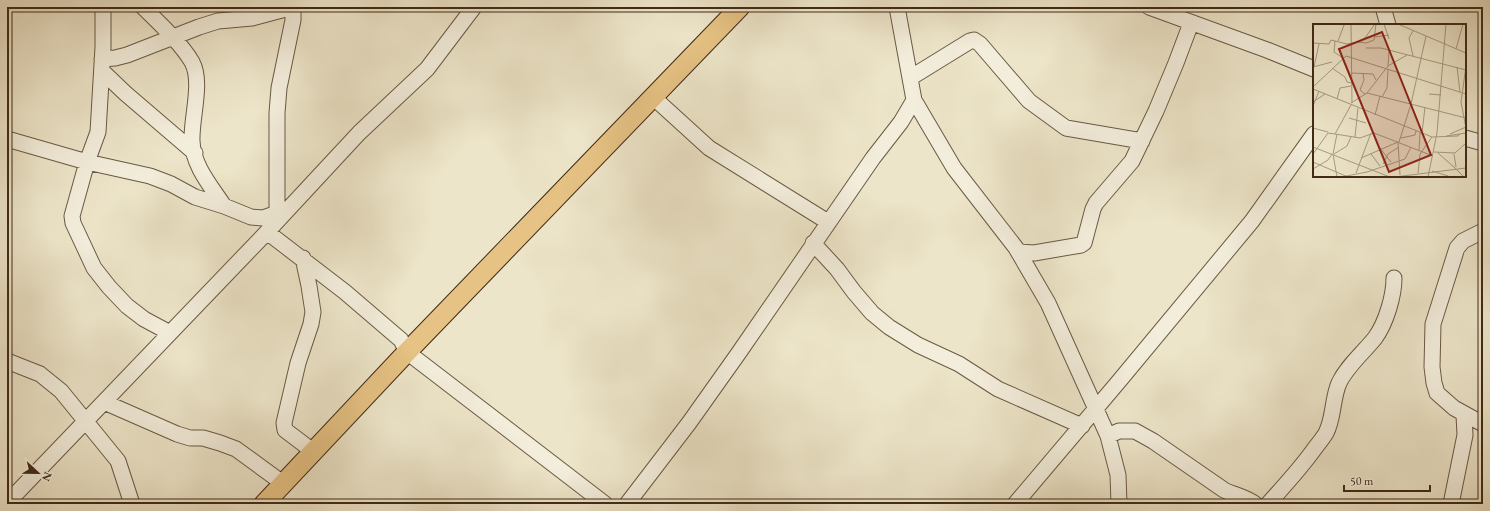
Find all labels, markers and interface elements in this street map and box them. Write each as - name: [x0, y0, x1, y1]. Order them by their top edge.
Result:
- inset map: [1313, 24, 1466, 177]
- north arrow: [18, 453, 58, 493]
- scale bar: [1344, 467, 1430, 493]
- text: N: [39, 470, 55, 484]
- text: 50 m: [1350, 473, 1374, 489]

